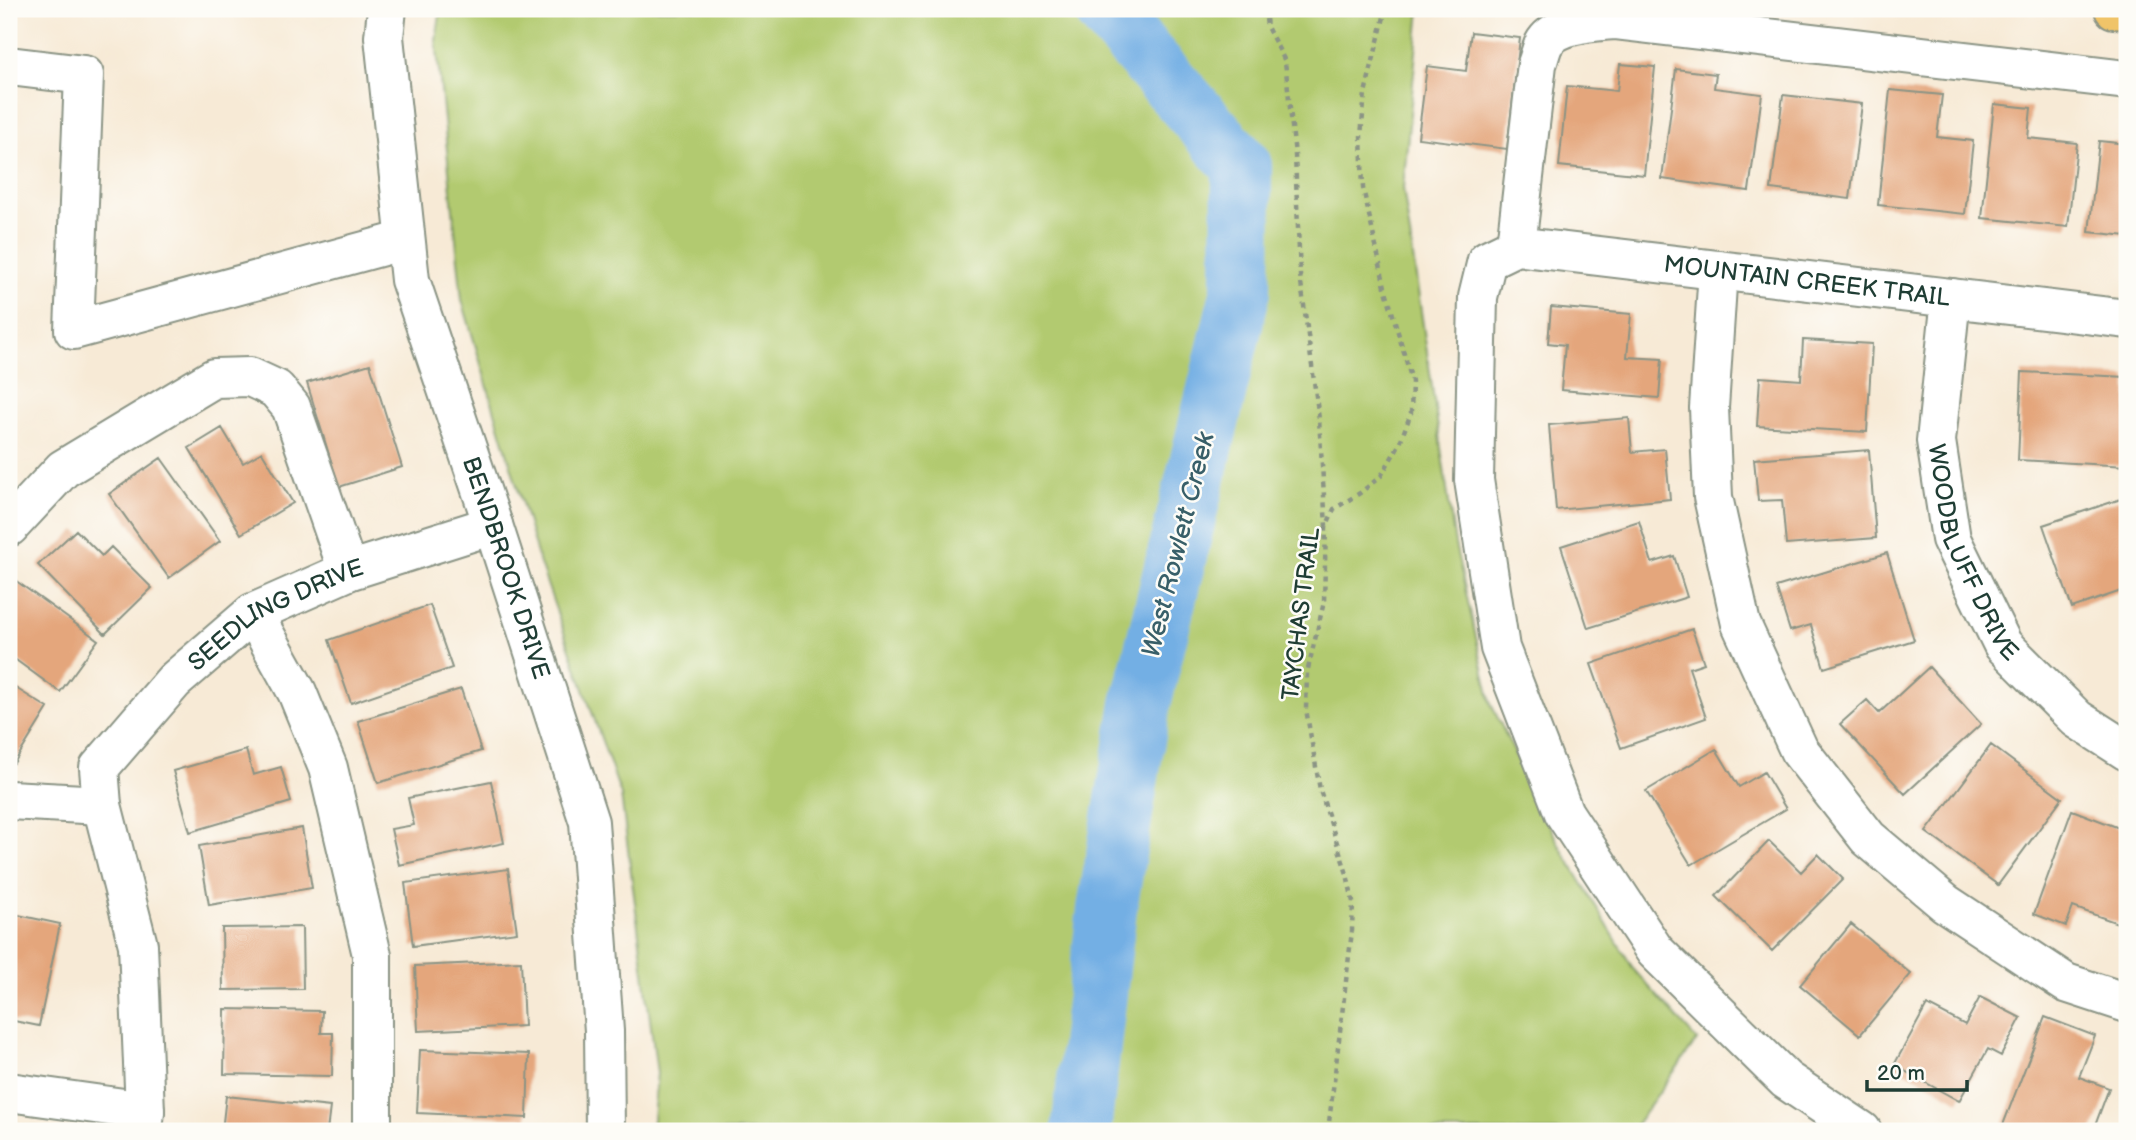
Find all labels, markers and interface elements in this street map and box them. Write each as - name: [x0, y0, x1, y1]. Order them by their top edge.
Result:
- street label: MOUNTAIN CREEK TRAIL: [1662, 249, 1952, 312]
- water label: West Rowlett Creek: [1136, 428, 1222, 661]
- street label: WOODBLUFF DRIVE: [1922, 442, 2025, 667]
- street label: BENDBROOK DRIVE: [456, 453, 556, 683]
- street label: TAYCHAS TRAIL: [1276, 526, 1326, 702]
- street label: SEEDLING DRIVE: [182, 553, 367, 677]
- scale bar: [1867, 1049, 1966, 1093]
- text: 20 m: [1877, 1061, 1925, 1086]

